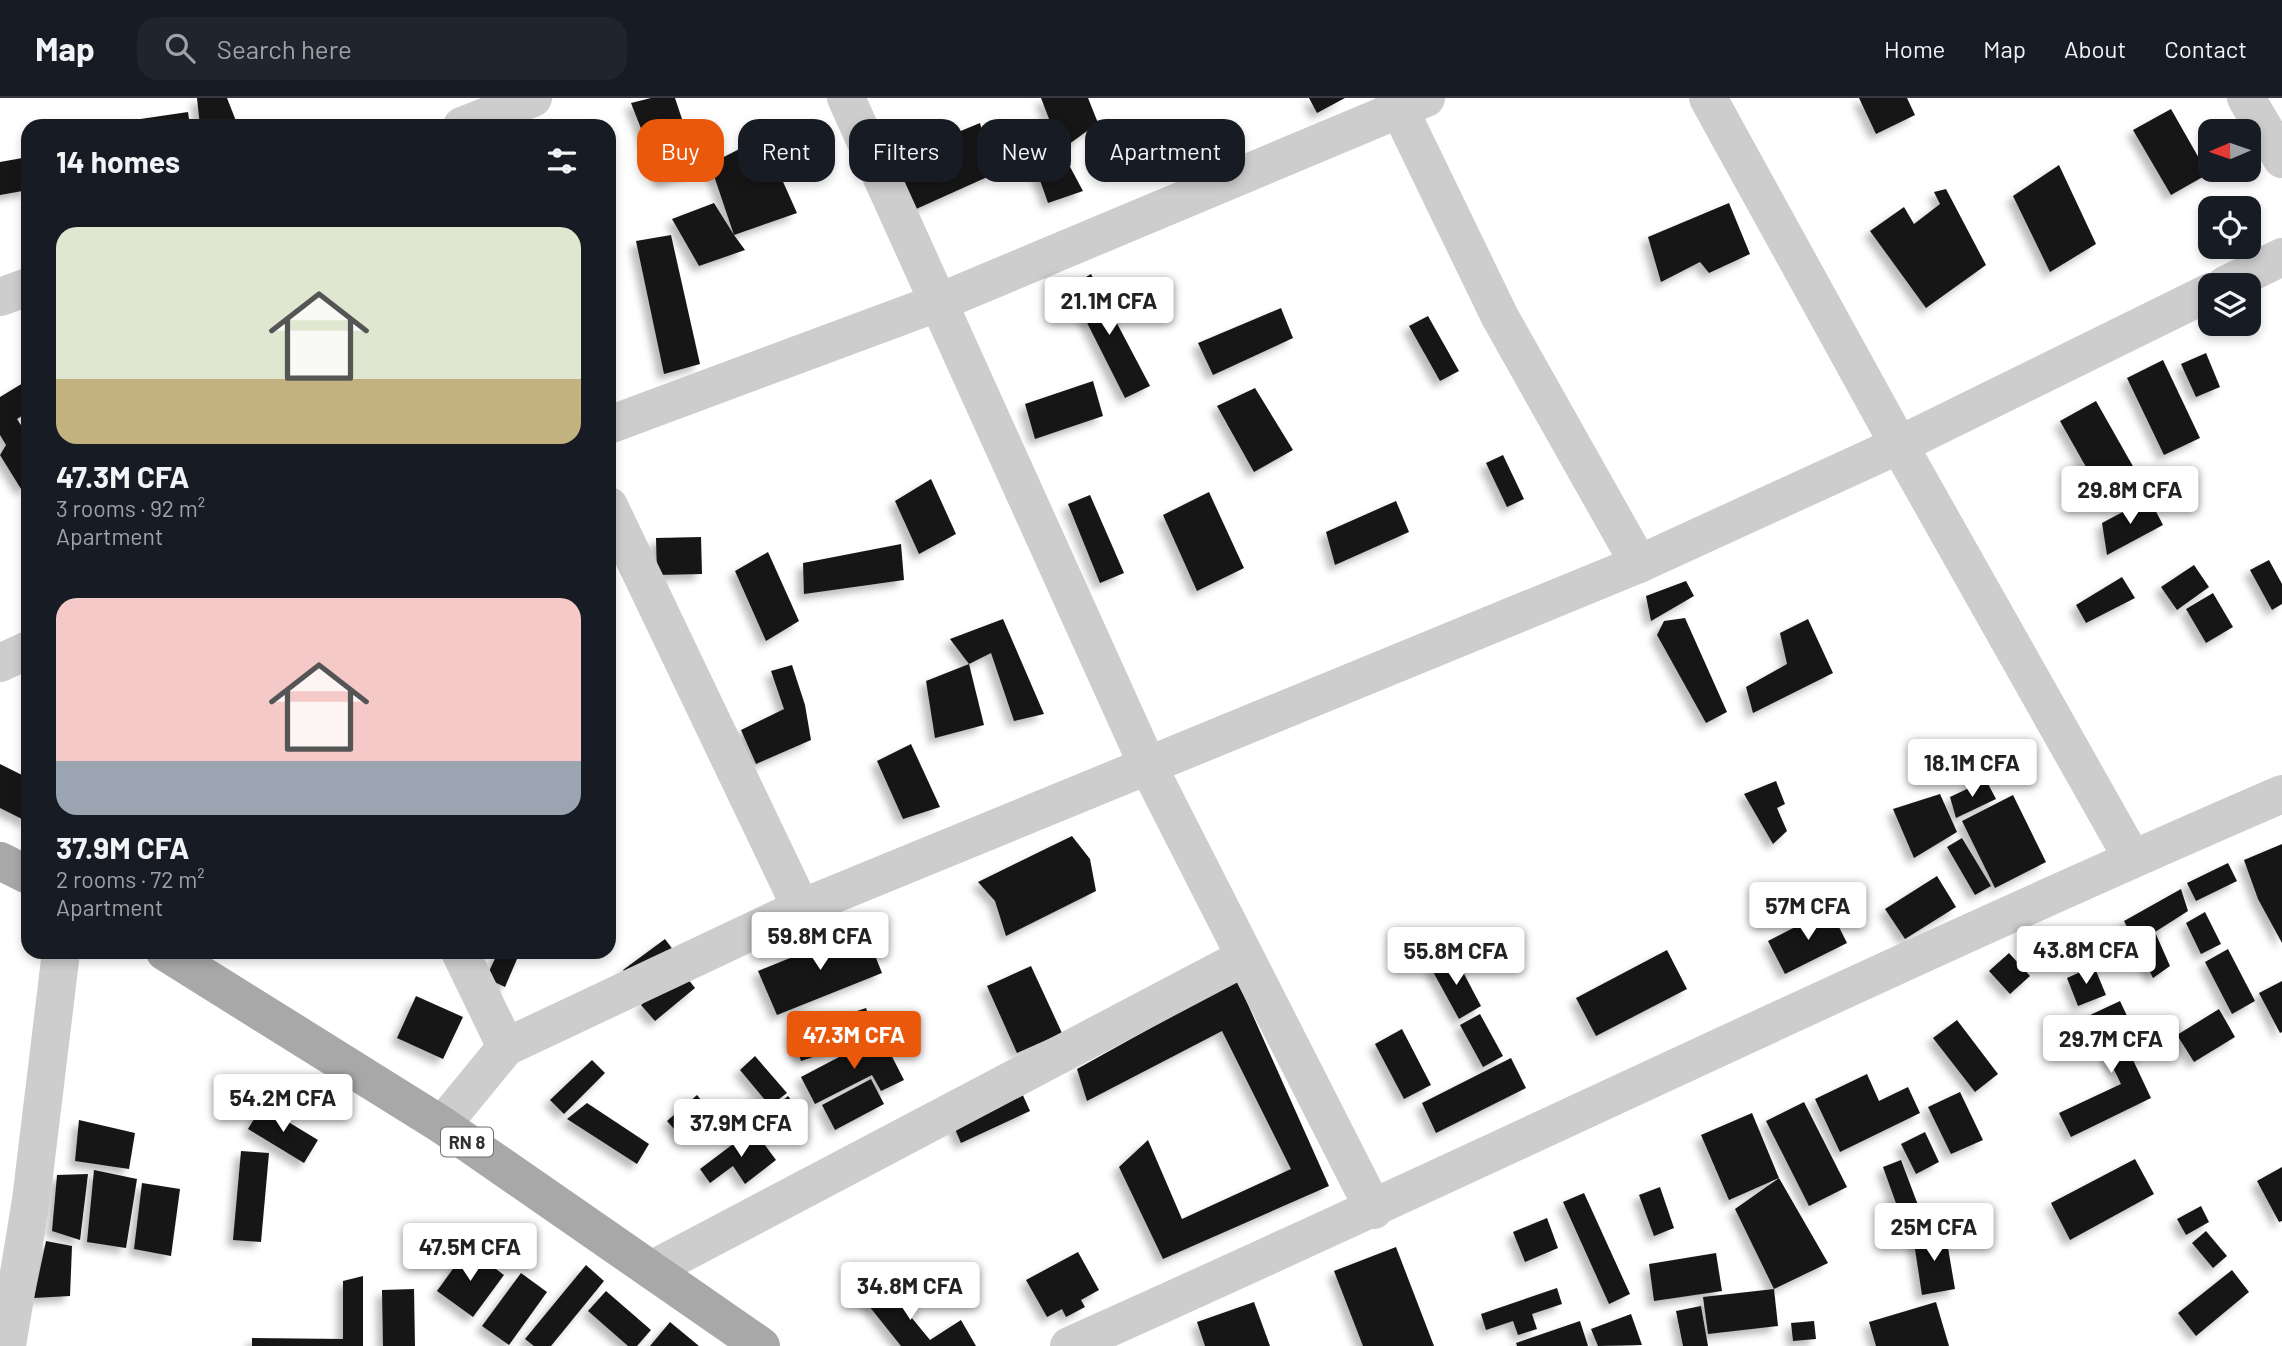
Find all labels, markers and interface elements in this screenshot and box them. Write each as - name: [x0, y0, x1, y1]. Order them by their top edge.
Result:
- search box: [137, 17, 627, 80]
- text: Map: [35, 28, 95, 68]
- icon: search: [161, 29, 199, 67]
- text: Search here: [217, 33, 352, 64]
- text: Home: [1884, 34, 1945, 63]
- text: Map: [1983, 34, 2026, 63]
- text: About: [2064, 34, 2126, 63]
- text: Contact: [2164, 34, 2247, 63]
- chip: Buy: [637, 119, 724, 182]
- chip: Rent: [738, 119, 835, 182]
- chip: Filters: [849, 119, 963, 182]
- chip: New: [977, 119, 1071, 182]
- chip: Apartment: [1085, 119, 1245, 182]
- north arrow: [2198, 119, 2261, 182]
- map controls: [2198, 119, 2261, 336]
- icon: filters: [543, 142, 581, 180]
- text: 14 homes: [56, 143, 180, 179]
- button: locate: [2198, 196, 2261, 259]
- icon: home: [256, 273, 382, 399]
- button: layers: [2198, 273, 2261, 336]
- pin: 21.1M CFA: [1029, 278, 1189, 337]
- text: 21.1M CFA: [1061, 286, 1157, 314]
- text: 47.3M CFA: [56, 458, 189, 494]
- pin: 29.8M CFA: [2050, 466, 2210, 526]
- text: 29.8M CFA: [2077, 475, 2183, 503]
- text: 3 rooms · 92 m²: [56, 494, 205, 522]
- text: Apartment: [56, 522, 163, 550]
- icon: home: [256, 644, 382, 770]
- pin: 18.1M CFA: [1892, 740, 2052, 799]
- text: 18.1M CFA: [1924, 748, 2020, 776]
- text: 37.9M CFA: [56, 829, 189, 865]
- text: 2 rooms · 72 m²: [56, 865, 205, 893]
- pin: 57M CFA: [1743, 882, 1873, 942]
- text: 57M CFA: [1765, 891, 1851, 919]
- text: Apartment: [56, 893, 163, 921]
- pin: 59.8M CFA: [740, 912, 900, 972]
- text: 59.8M CFA: [768, 921, 872, 949]
- pin: 43.8M CFA: [2006, 926, 2166, 986]
- pin: 55.8M CFA: [1376, 928, 1536, 987]
- text: 43.8M CFA: [2033, 935, 2139, 963]
- text: 55.8M CFA: [1404, 936, 1509, 964]
- pin: 47.3M CFA: [774, 1012, 934, 1071]
- pin: 29.7M CFA: [2031, 1016, 2191, 1075]
- text: 47.3M CFA: [803, 1020, 905, 1048]
- text: 29.7M CFA: [2059, 1024, 2163, 1052]
- pin: 54.2M CFA: [203, 1074, 363, 1134]
- text: 54.2M CFA: [230, 1083, 336, 1111]
- pin: 37.9M CFA: [661, 1100, 821, 1159]
- text: 37.9M CFA: [690, 1108, 792, 1136]
- road number: RN 8: [441, 1128, 493, 1156]
- pin: 25M CFA: [1869, 1204, 1999, 1263]
- text: 25M CFA: [1891, 1212, 1977, 1240]
- pin: 47.5M CFA: [390, 1224, 550, 1283]
- text: 47.5M CFA: [419, 1232, 521, 1260]
- pin: 34.8M CFA: [830, 1262, 990, 1322]
- text: 34.8M CFA: [857, 1271, 963, 1299]

